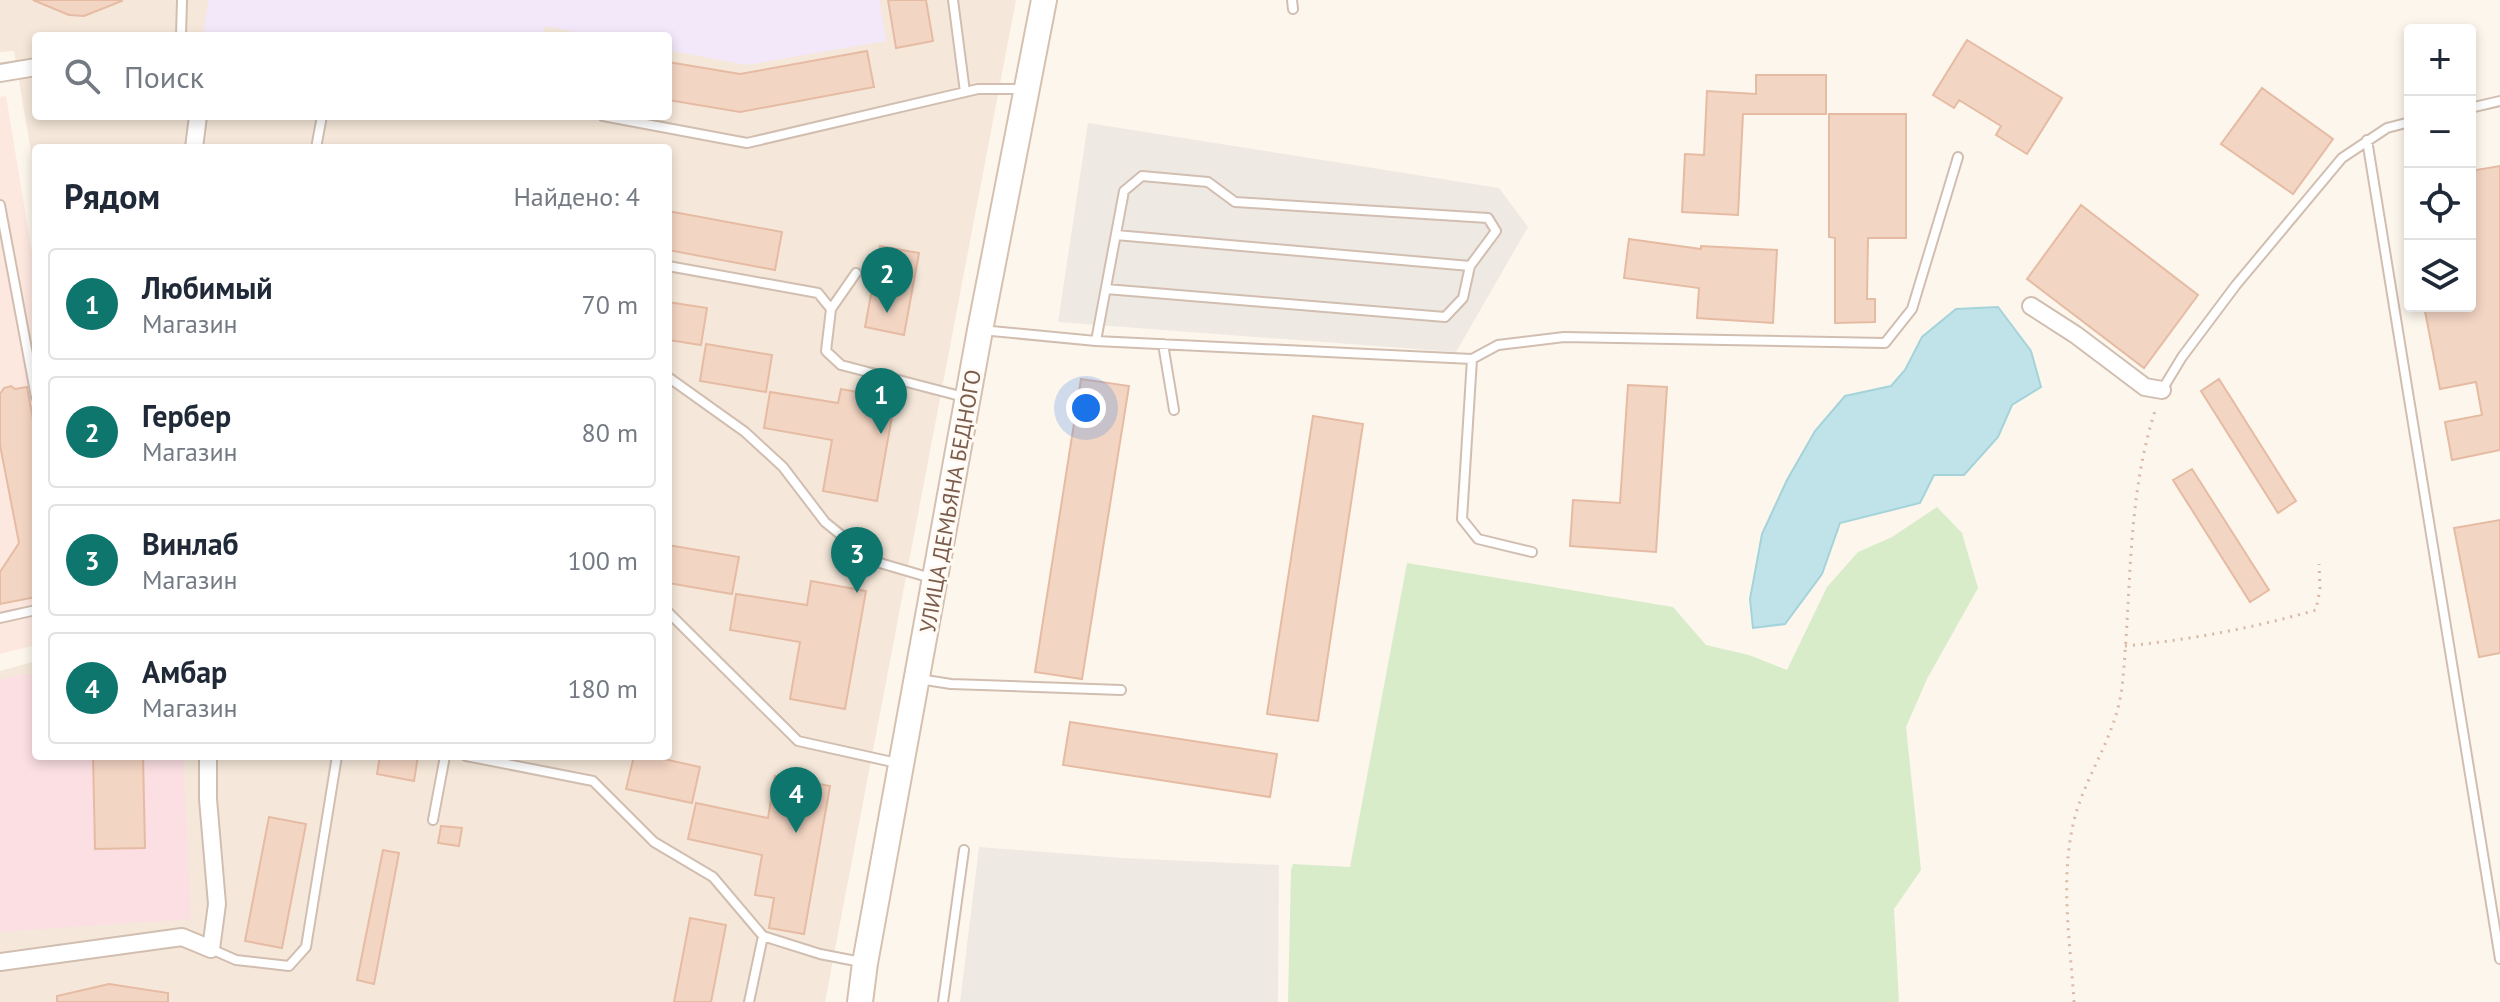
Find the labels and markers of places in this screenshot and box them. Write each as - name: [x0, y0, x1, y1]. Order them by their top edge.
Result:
- pin: 2: [861, 247, 913, 313]
- pin: 1: [855, 368, 907, 434]
- pin: 3: [831, 527, 883, 593]
- pin: 4: [770, 767, 822, 833]

